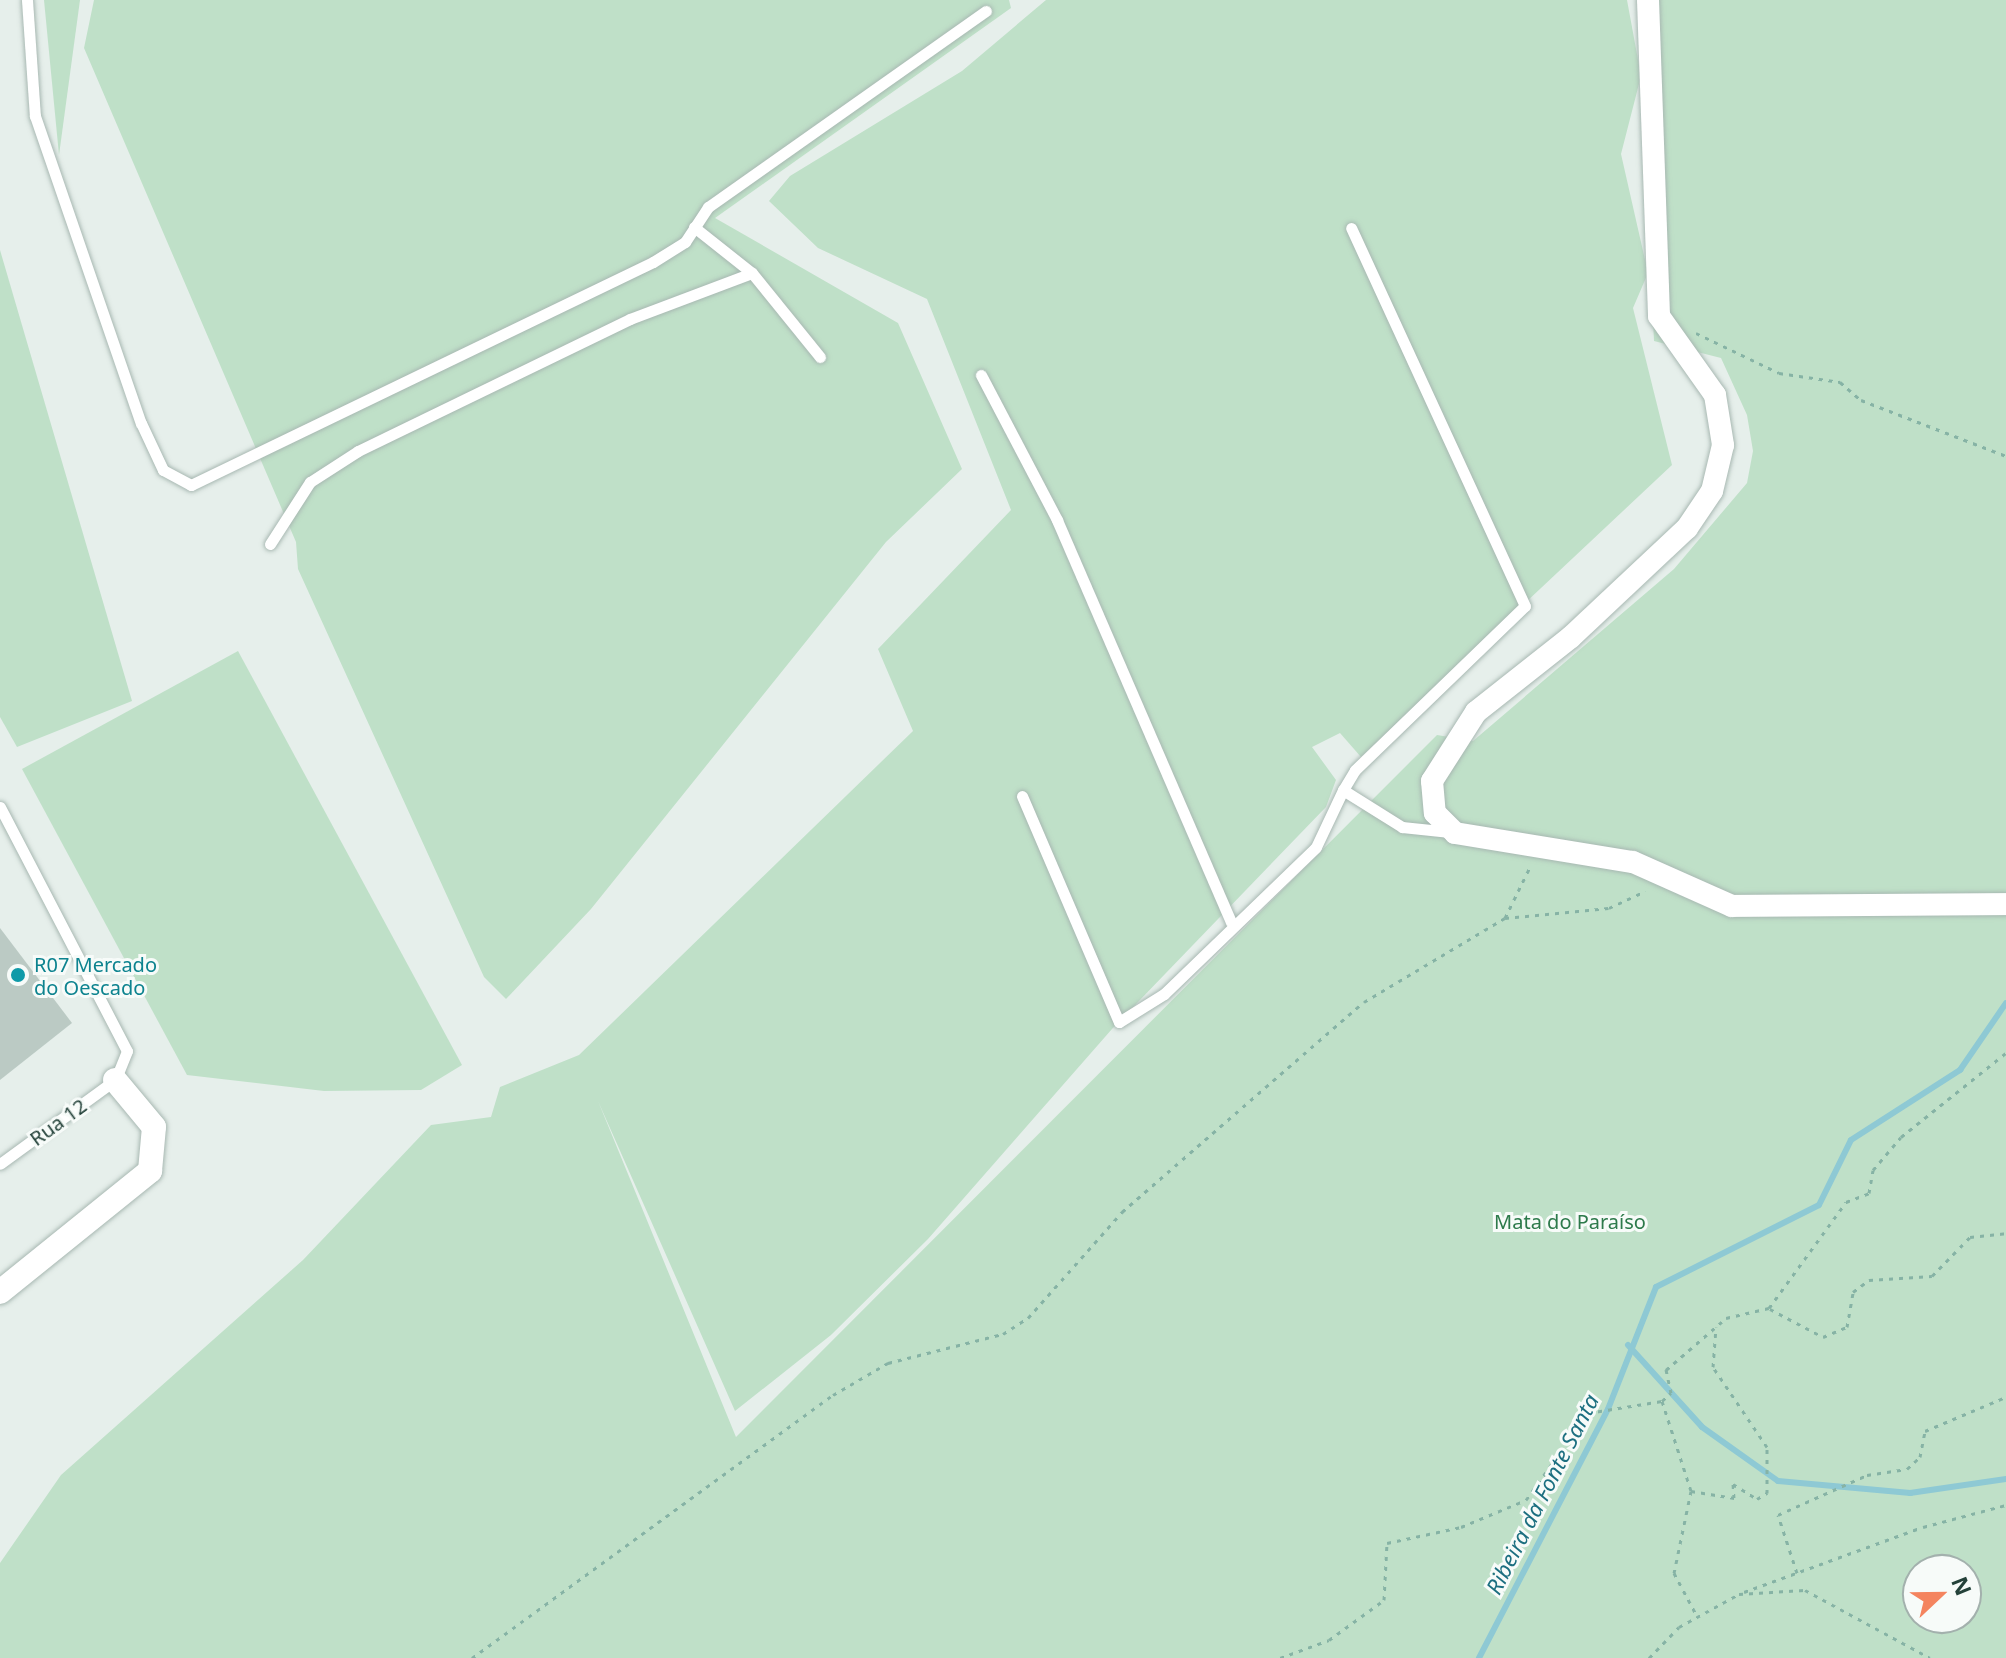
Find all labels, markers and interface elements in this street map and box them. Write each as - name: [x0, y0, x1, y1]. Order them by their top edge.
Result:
- place label: R07 Mercado do Oescado: [34, 952, 157, 999]
- marker: R07 Mercado do Oescado: [9, 966, 27, 984]
- street label: Rua 12: [25, 1093, 91, 1151]
- park label: Mata do Paraíso: [1494, 1209, 1646, 1233]
- water label: Ribeira da Fonte Santa: [1480, 1390, 1604, 1598]
- north arrow: [1902, 1554, 1982, 1634]
- text: N: [1945, 1572, 1980, 1600]

